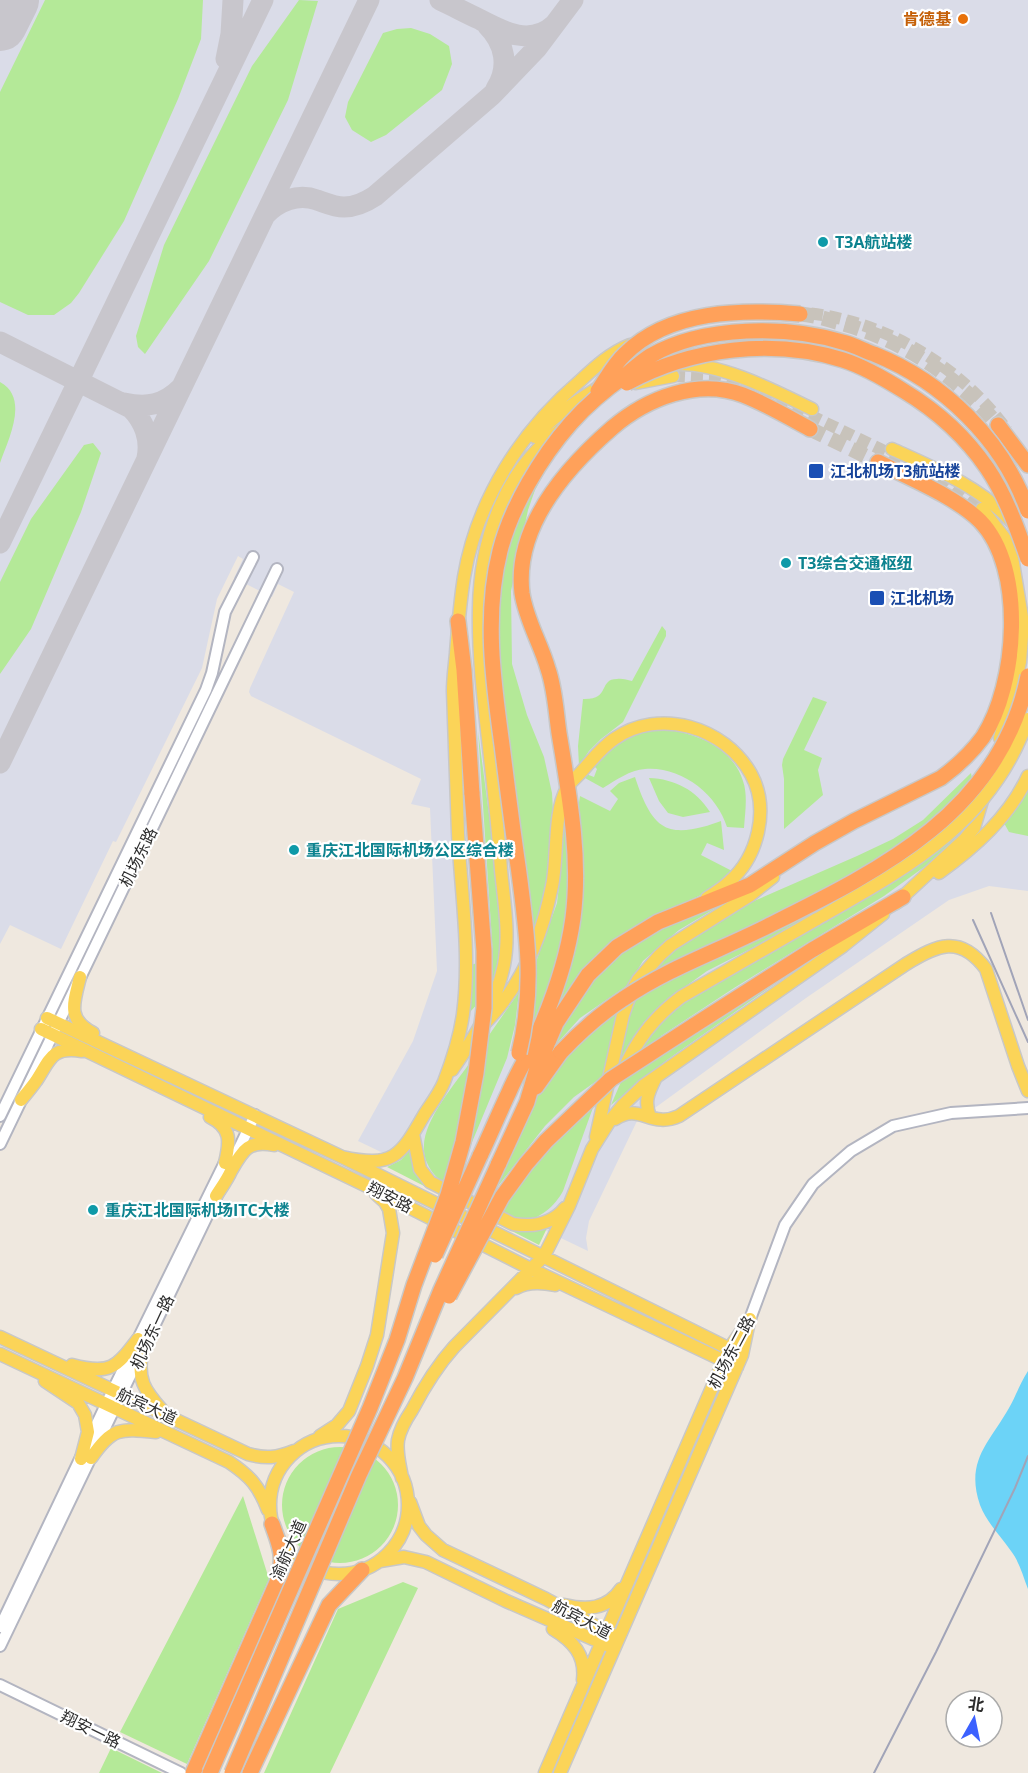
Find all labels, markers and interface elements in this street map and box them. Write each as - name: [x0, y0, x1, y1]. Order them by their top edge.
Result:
- place label: 肯德基: [903, 8, 952, 30]
- marker: 肯德基: [956, 12, 970, 26]
- place label: T3A航站楼: [835, 231, 912, 253]
- marker: T3A航站楼: [816, 235, 830, 249]
- place label: 江北机场T3航站楼: [830, 460, 960, 482]
- marker: 江北机场T3航站楼: [807, 462, 825, 480]
- place label: T3综合交通枢纽: [798, 552, 912, 574]
- marker: T3综合交通枢纽: [779, 556, 793, 570]
- place label: 江北机场: [890, 587, 954, 609]
- marker: 江北机场: [868, 589, 886, 607]
- street label: 机场东路: [114, 823, 162, 891]
- place label: 重庆江北国际机场公区综合楼: [306, 839, 514, 861]
- marker: 重庆江北国际机场公区综合楼: [287, 843, 301, 857]
- street label: 翔安路: [364, 1176, 416, 1218]
- place label: 重庆江北国际机场ITC大楼: [105, 1199, 290, 1221]
- marker: 重庆江北国际机场ITC大楼: [86, 1203, 100, 1217]
- street label: 机场东一路: [125, 1291, 179, 1373]
- street label: 机场东二路: [703, 1312, 759, 1392]
- street label: 航宾大道: [113, 1383, 181, 1429]
- street label: 渝航大道: [265, 1516, 311, 1584]
- street label: 航宾大道: [549, 1594, 615, 1644]
- north arrow: [944, 1689, 1004, 1749]
- text: 北: [967, 1692, 986, 1716]
- street label: 翔安一路: [57, 1705, 125, 1753]

